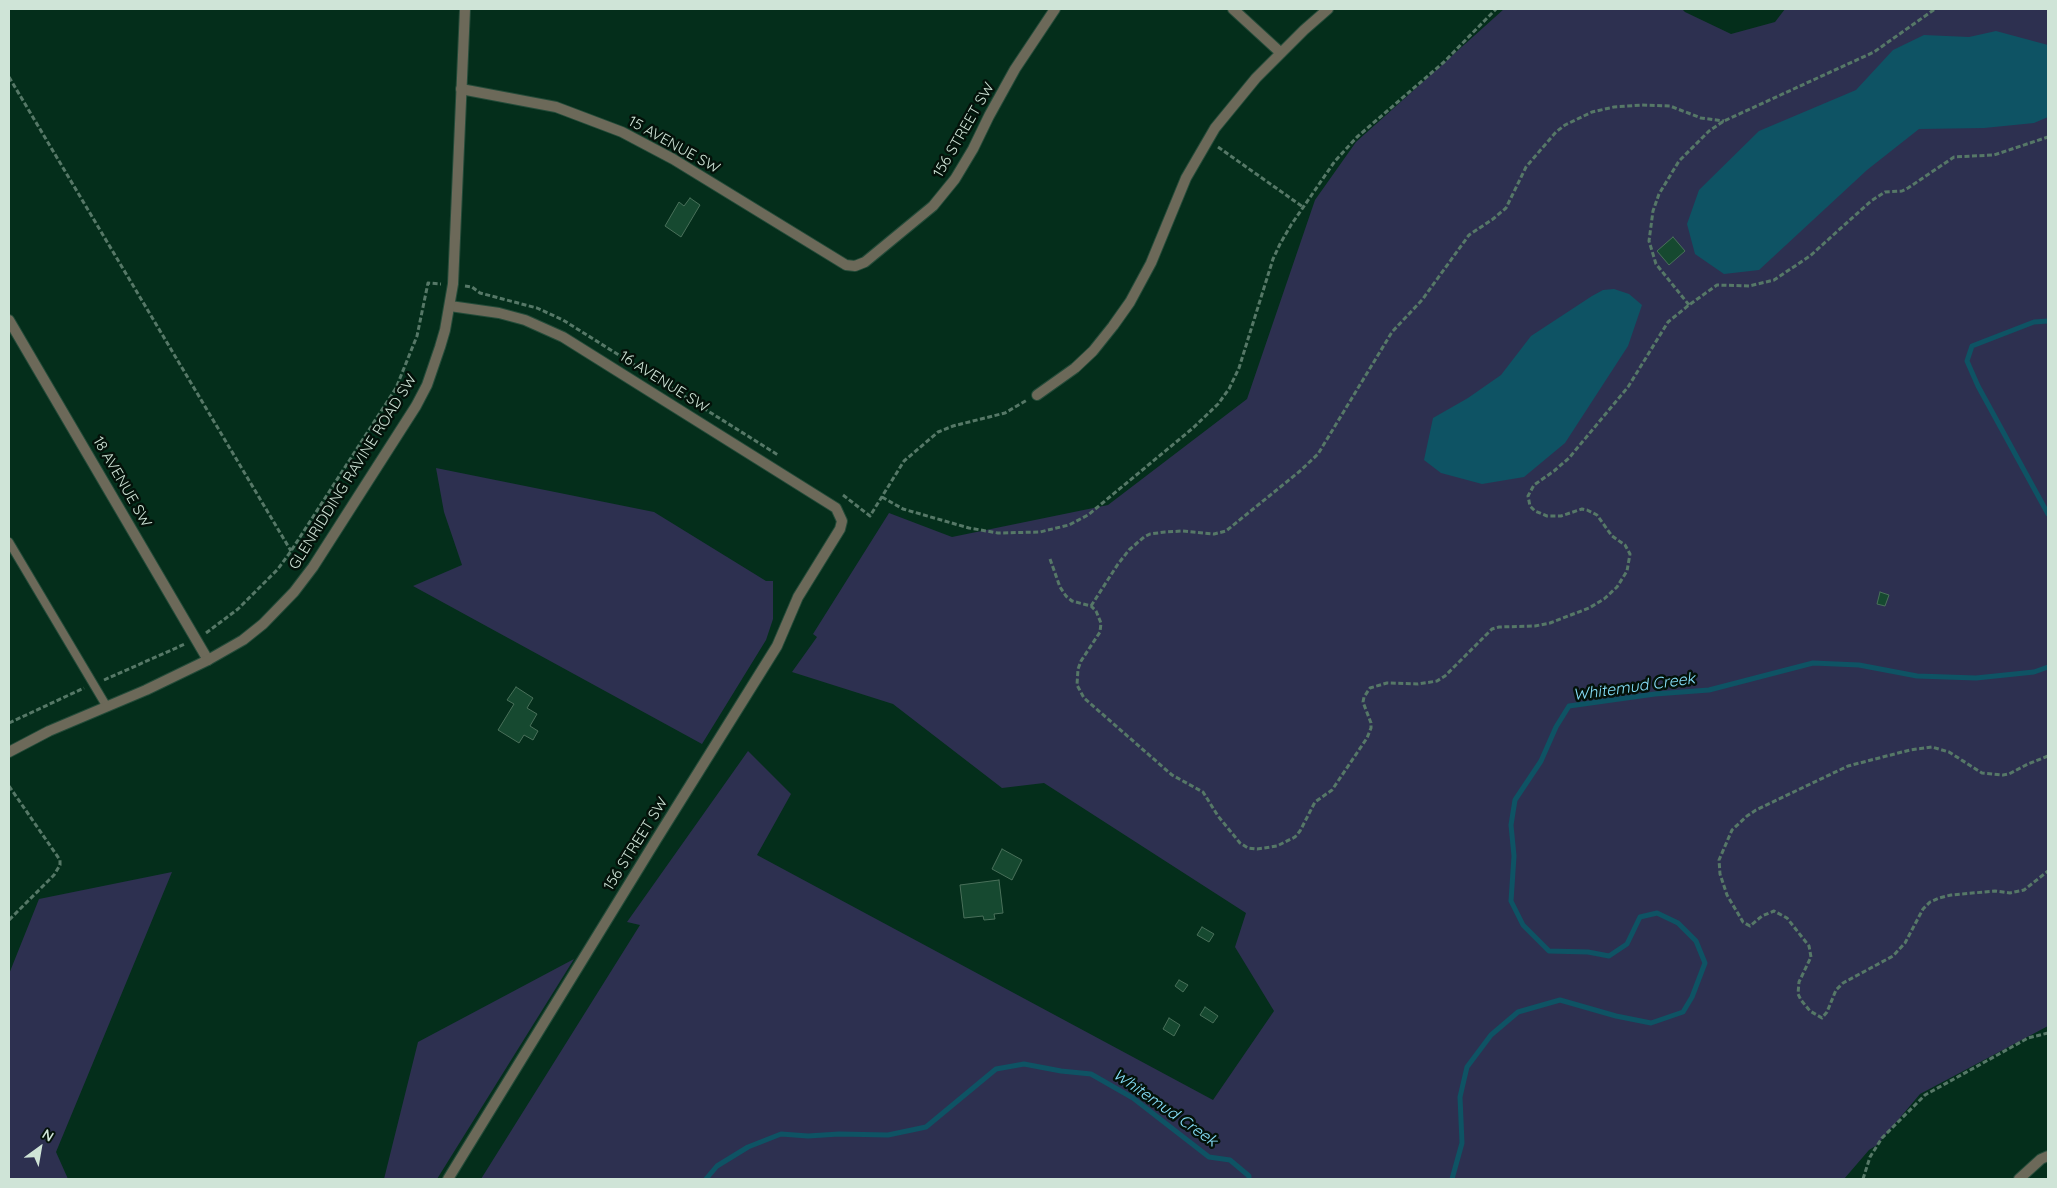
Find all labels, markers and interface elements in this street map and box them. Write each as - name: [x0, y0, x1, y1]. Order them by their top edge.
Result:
- street label: 156 STREET SW: [930, 79, 998, 181]
- street label: 15 AVENUE SW: [625, 112, 723, 178]
- street label: 16 AVENUE SW: [616, 347, 712, 417]
- street label: GLENRIDDING RAVINE ROAD SW: [285, 371, 421, 573]
- street label: 18 AVENUE SW: [89, 433, 155, 531]
- water label: Whitemud Creek: [1572, 669, 1696, 705]
- street label: 156 STREET SW: [600, 794, 672, 894]
- water label: Whitemud Creek: [1109, 1065, 1221, 1151]
- north arrow: [15, 1123, 65, 1173]
- text: N: [39, 1125, 57, 1146]

